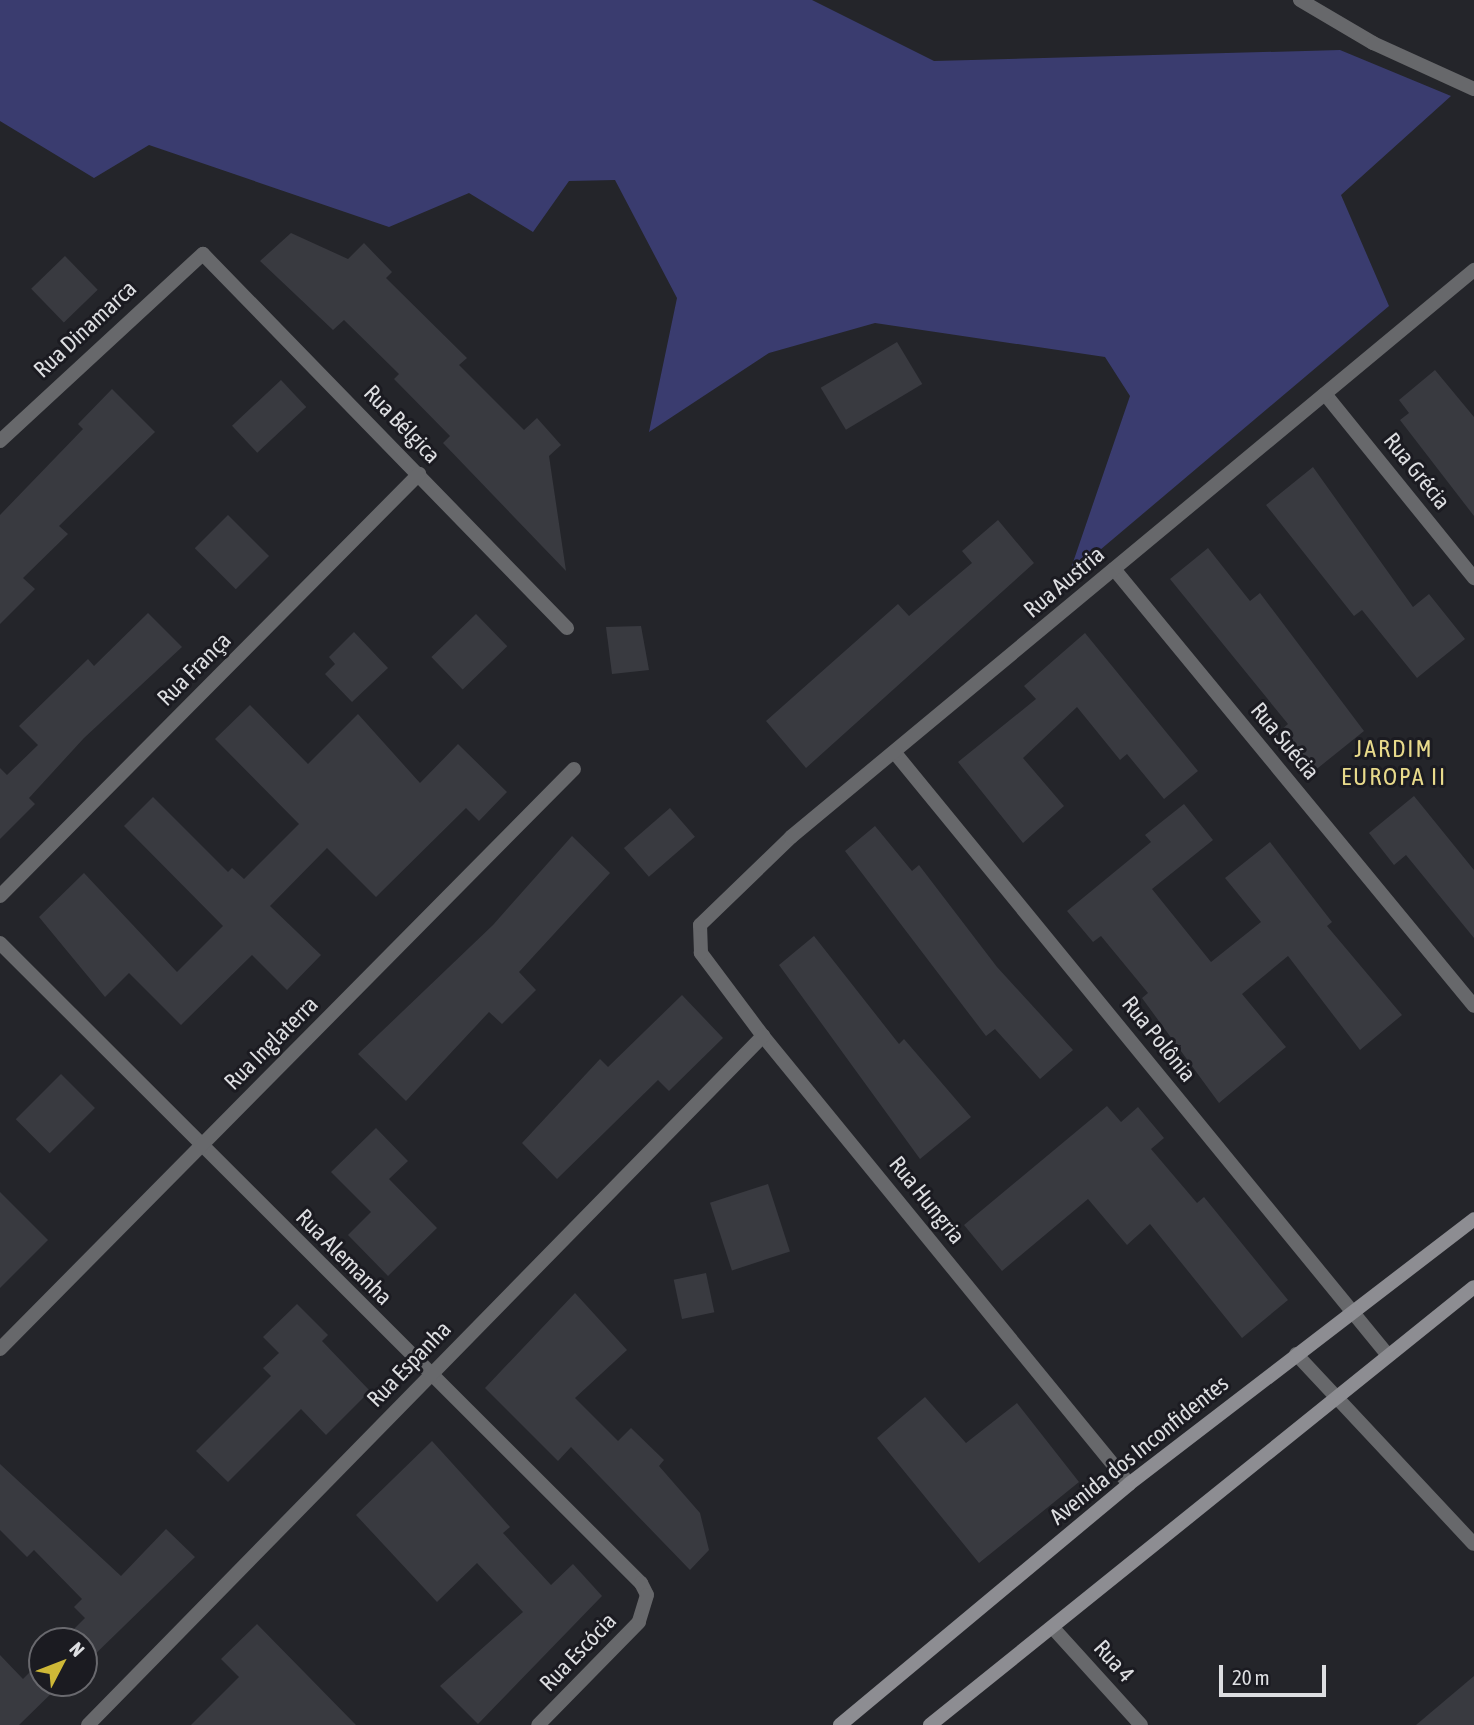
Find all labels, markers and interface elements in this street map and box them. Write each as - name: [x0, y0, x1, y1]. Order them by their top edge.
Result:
- street label: Rua Dinamarca: [28, 275, 142, 383]
- street label: Rua Bélgica: [358, 379, 446, 469]
- street label: Rua Grécia: [1378, 427, 1456, 515]
- street label: Rua Austria: [1018, 540, 1110, 624]
- street label: Rua França: [151, 626, 237, 712]
- street label: Rua Suécia: [1245, 697, 1325, 785]
- district label: JARDIM EUROPA II: [1342, 735, 1446, 791]
- street label: Rua Inglaterra: [219, 991, 323, 1095]
- street label: Rua Polônia: [1116, 991, 1202, 1087]
- street label: Rua Hungria: [883, 1151, 971, 1249]
- street label: Rua Alemanha: [290, 1203, 398, 1311]
- street label: Rua Espanha: [361, 1315, 457, 1413]
- street label: Avenida dos Inconfidentes: [1044, 1370, 1234, 1530]
- street label: Rua Escócia: [534, 1607, 622, 1697]
- north arrow: [28, 1627, 98, 1697]
- street label: Rua 4: [1088, 1634, 1140, 1688]
- text: N: [65, 1638, 89, 1661]
- scale bar: [1222, 1652, 1329, 1696]
- text: 20 m: [1232, 1665, 1270, 1689]

